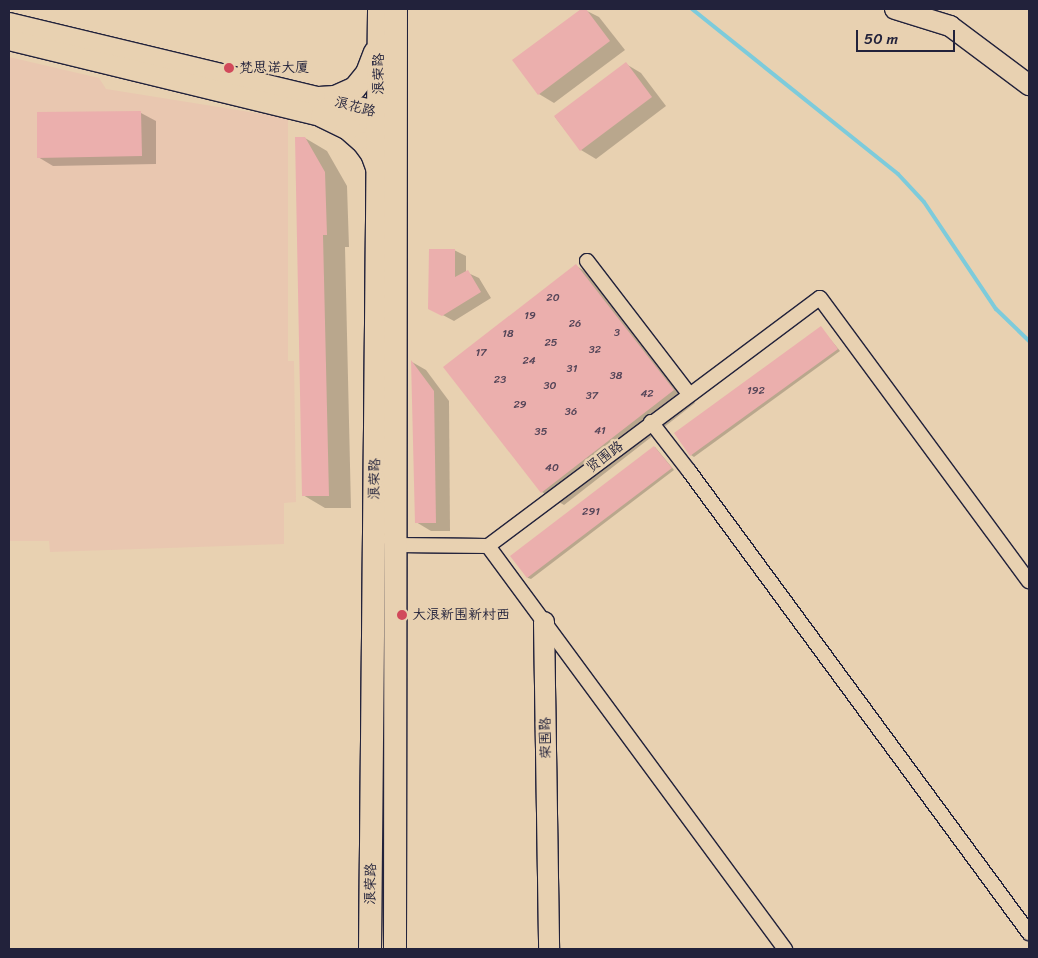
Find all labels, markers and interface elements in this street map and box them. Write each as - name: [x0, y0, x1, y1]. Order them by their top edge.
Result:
- scale bar: [858, 20, 957, 52]
- text: 50 m: [864, 26, 898, 52]
- street label: 浪荣路: [371, 53, 387, 95]
- place label: 梵思诺大厦: [239, 60, 309, 76]
- marker: 梵思诺大厦: [223, 62, 235, 74]
- street label: 浪花路: [333, 93, 377, 121]
- house number: 20: [546, 291, 560, 305]
- house number: 19: [524, 309, 536, 323]
- house number: 26: [569, 317, 581, 331]
- house number: 3: [614, 326, 620, 340]
- house number: 18: [502, 327, 514, 341]
- house number: 25: [544, 336, 558, 350]
- house number: 32: [589, 343, 601, 357]
- house number: 17: [476, 346, 486, 360]
- house number: 24: [522, 354, 536, 368]
- house number: 31: [567, 362, 577, 376]
- house number: 38: [610, 369, 622, 383]
- house number: 23: [494, 373, 506, 387]
- house number: 30: [544, 379, 556, 393]
- house number: 192: [747, 384, 765, 398]
- house number: 42: [640, 387, 654, 401]
- house number: 37: [586, 389, 598, 403]
- house number: 29: [513, 398, 527, 412]
- house number: 36: [565, 405, 577, 419]
- house number: 41: [594, 424, 606, 438]
- house number: 35: [535, 425, 547, 439]
- street label: 贤围路: [583, 438, 627, 476]
- street label: 浪荣路: [366, 458, 384, 500]
- house number: 40: [545, 461, 559, 475]
- house number: 291: [582, 505, 600, 519]
- place label: 大浪新围新村西: [412, 607, 510, 623]
- marker: 大浪新围新村西: [396, 609, 408, 621]
- street label: 荣围路: [537, 717, 555, 759]
- street label: 浪荣路: [362, 863, 380, 905]

